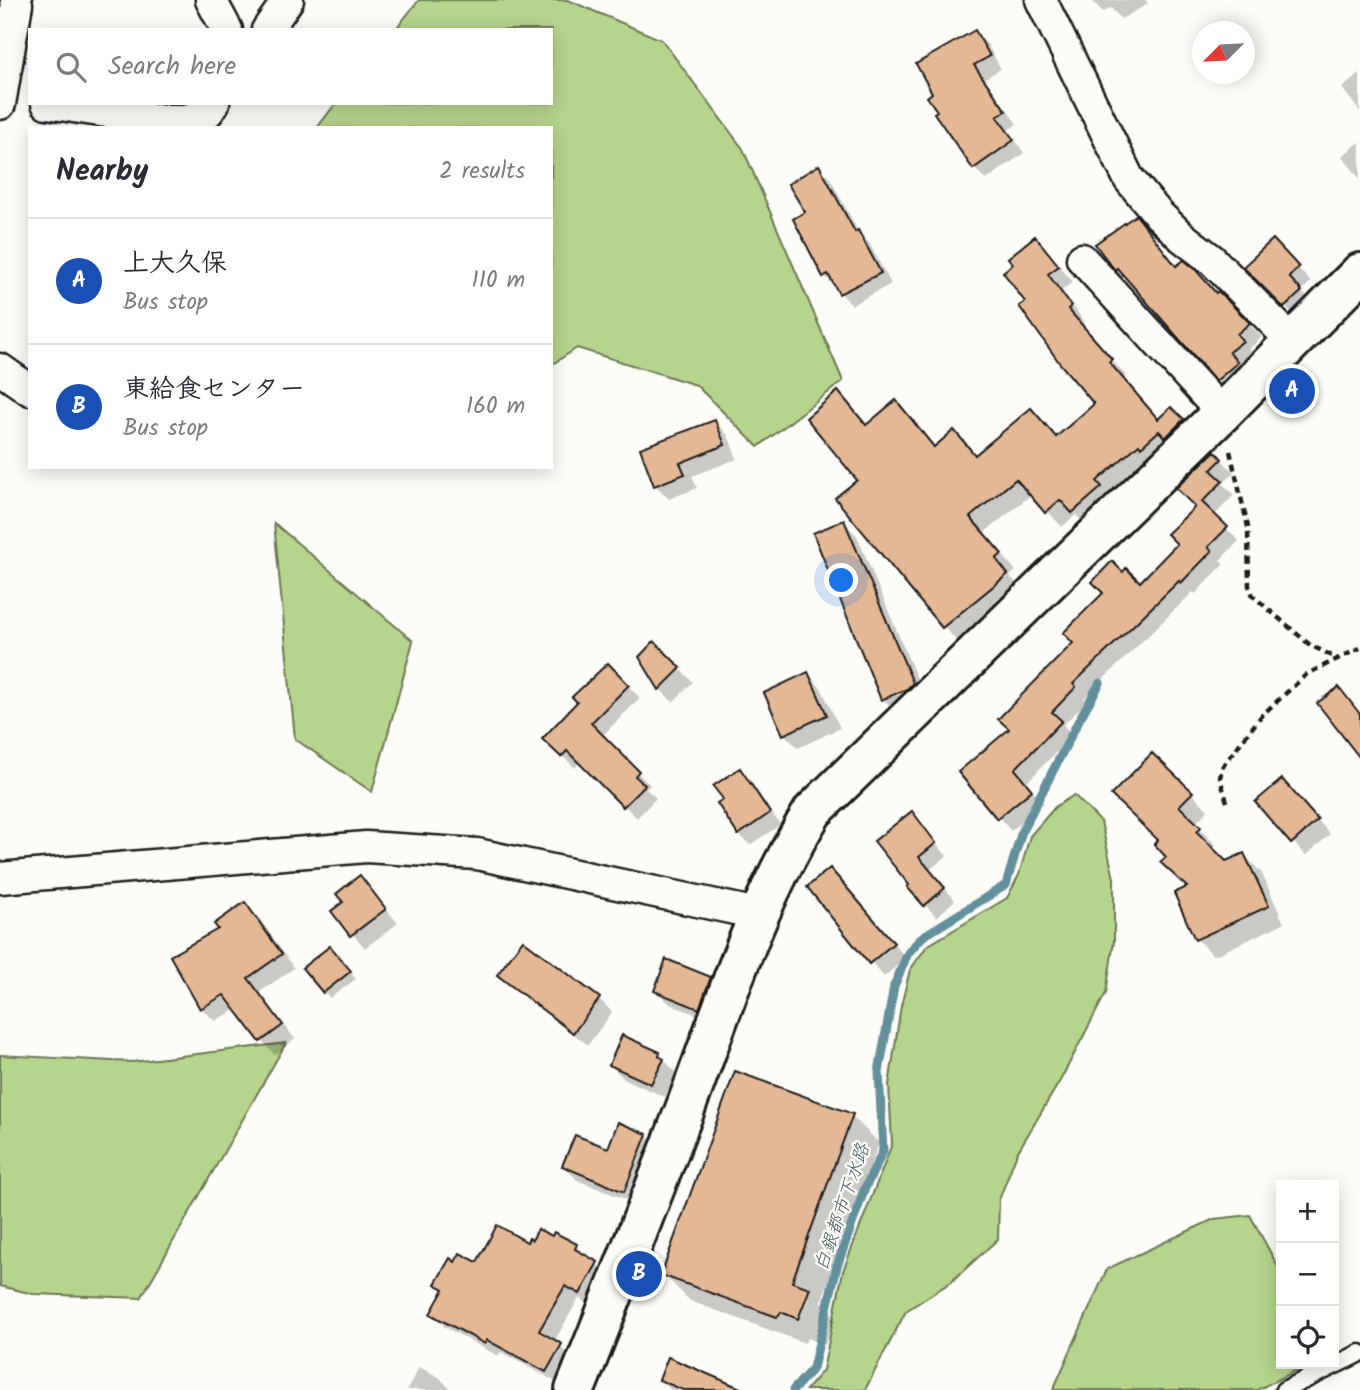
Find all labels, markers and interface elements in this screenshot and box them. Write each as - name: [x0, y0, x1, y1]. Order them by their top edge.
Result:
- north arrow: [1192, 21, 1255, 84]
- search box: [28, 28, 553, 105]
- text: Search here: [108, 46, 236, 88]
- icon: search: [52, 48, 90, 86]
- text: Nearby: [56, 148, 148, 196]
- text: 2 results: [439, 154, 525, 190]
- text: 上大久保: [123, 243, 227, 285]
- text: A: [72, 263, 86, 299]
- text: 110 m: [472, 263, 525, 299]
- text: Bus stop: [123, 285, 208, 321]
- pin: A: [1269, 365, 1315, 417]
- text: 東給食センター: [123, 369, 305, 411]
- text: B: [72, 389, 86, 425]
- text: 160 m: [466, 389, 525, 425]
- text: Bus stop: [123, 411, 208, 447]
- your location: [824, 563, 858, 597]
- water label: 白銀都市下水路: [807, 1139, 879, 1275]
- map controls: [1276, 1180, 1339, 1369]
- button: +: [1276, 1180, 1339, 1243]
- button: −: [1276, 1243, 1339, 1306]
- pin: B: [616, 1248, 662, 1300]
- button: locate: [1276, 1306, 1339, 1369]

